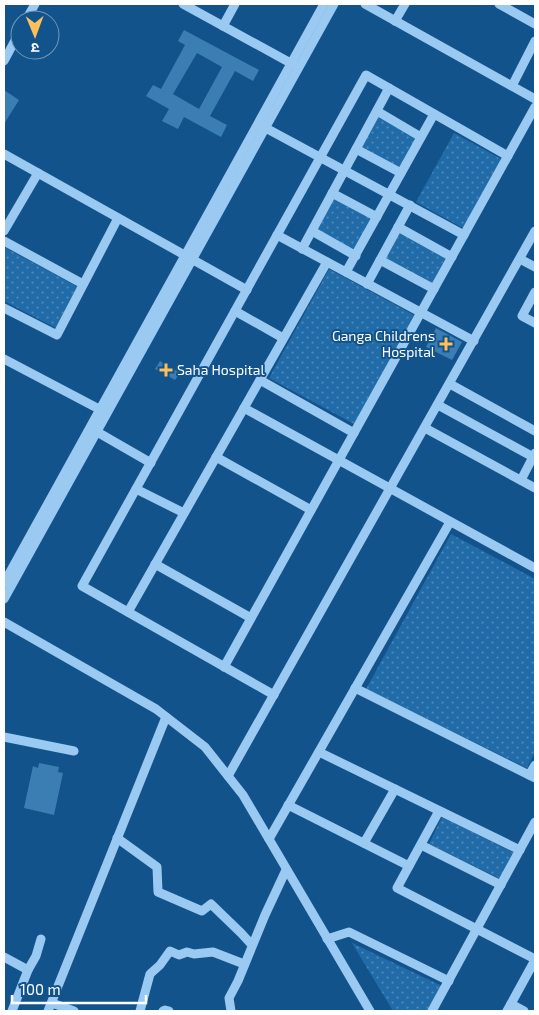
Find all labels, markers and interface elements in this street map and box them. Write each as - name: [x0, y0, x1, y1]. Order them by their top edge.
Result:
- north arrow: [10, 10, 60, 60]
- text: उ: [30, 40, 39, 57]
- place label: Ganga Childrens Hospital: [332, 327, 436, 360]
- marker: Ganga Childrens Hospital: [439, 337, 453, 351]
- place label: Saha Hospital: [177, 361, 266, 378]
- marker: Saha Hospital: [159, 363, 173, 377]
- scale bar: [12, 972, 146, 1004]
- text: 100 m: [20, 980, 61, 998]

